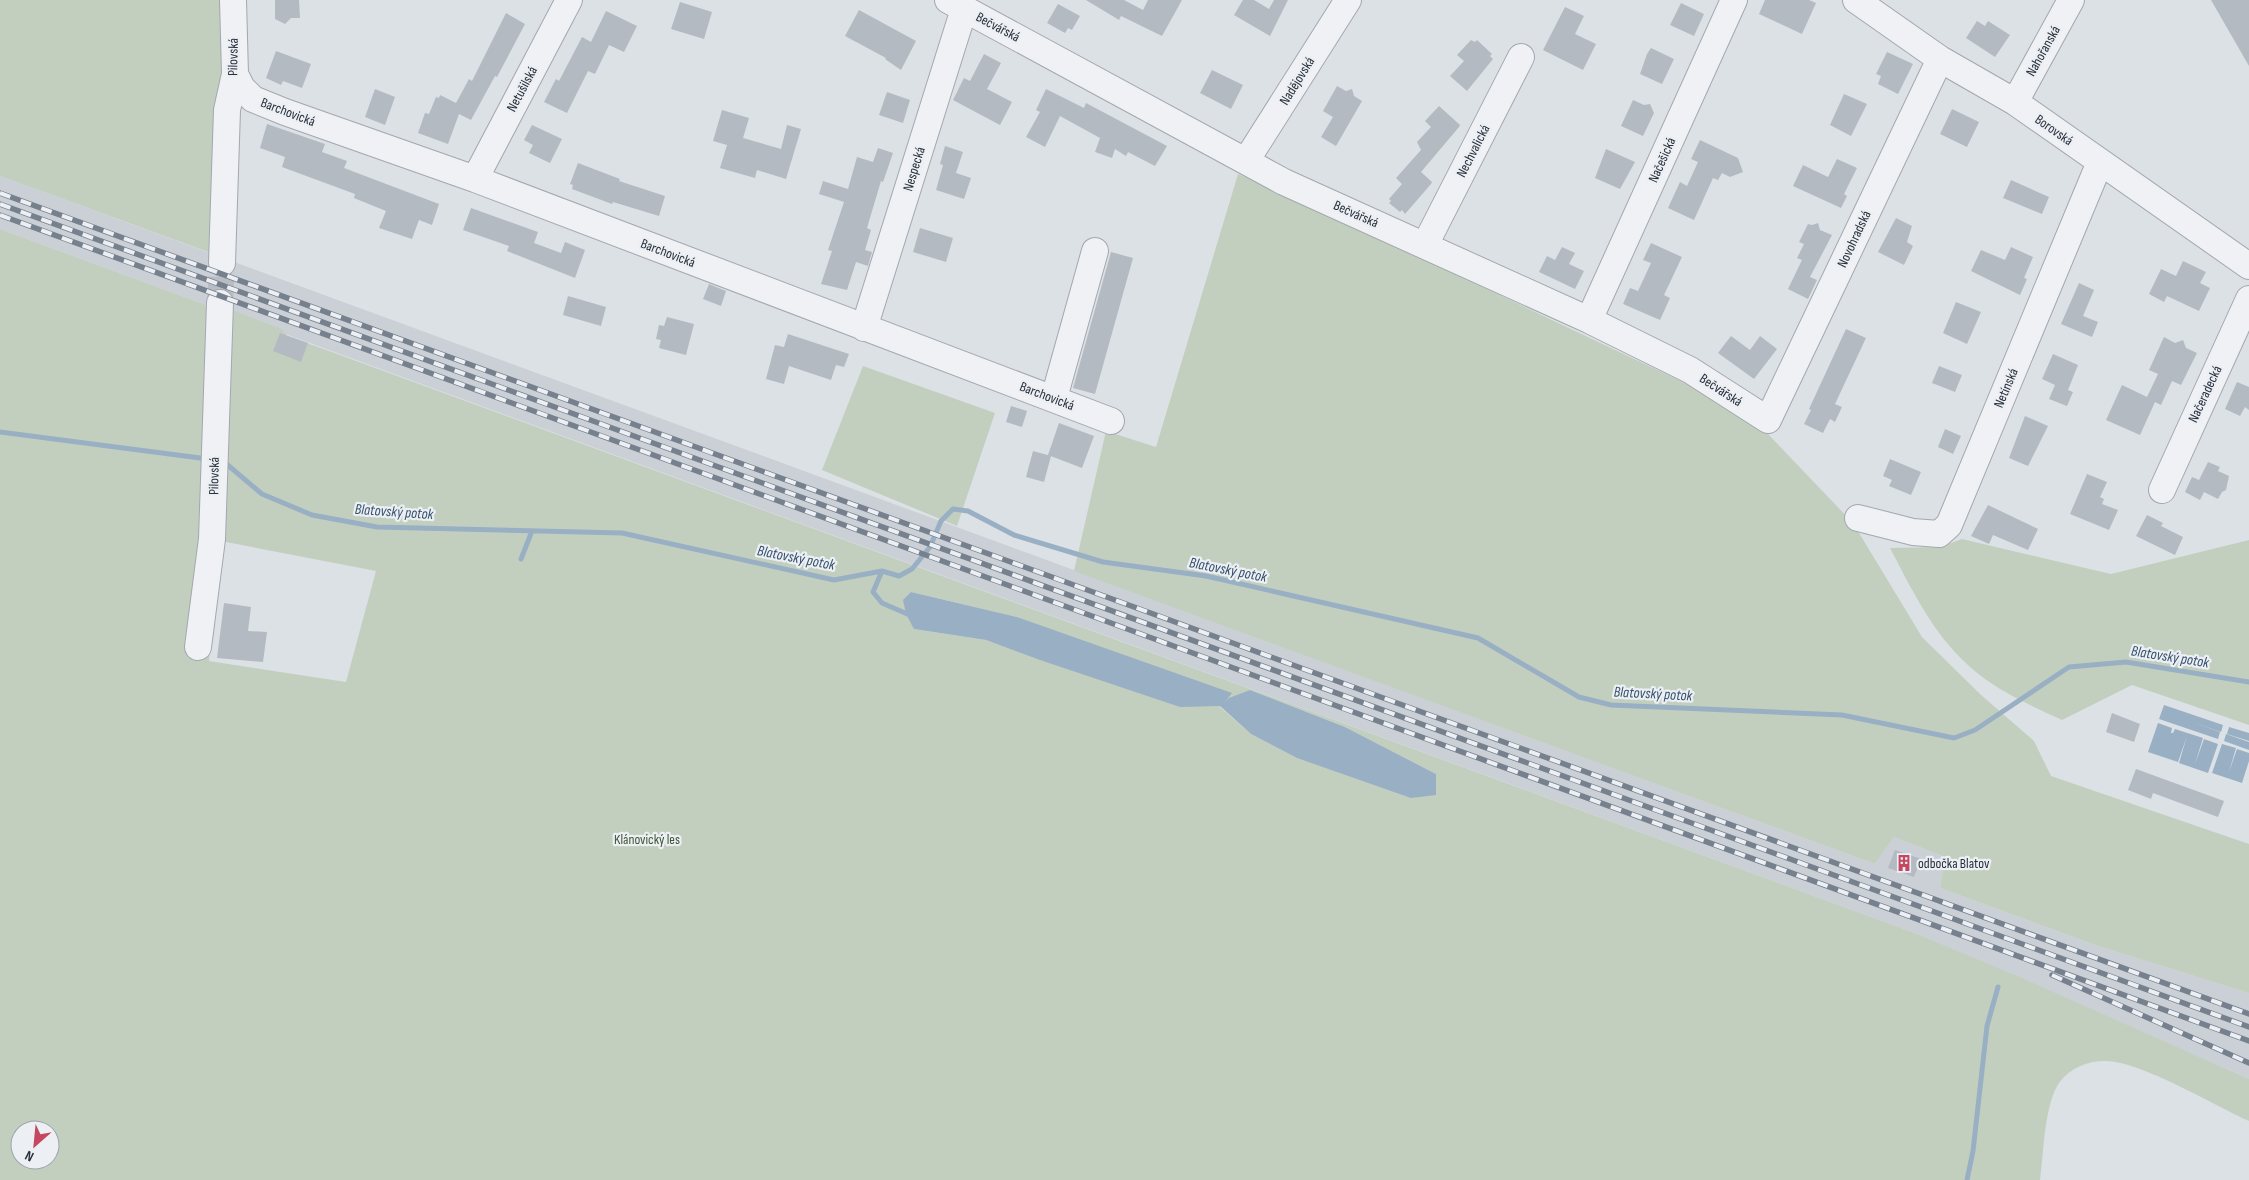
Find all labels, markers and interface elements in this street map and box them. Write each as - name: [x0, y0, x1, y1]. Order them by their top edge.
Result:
- street label: Bečvářská: [973, 8, 1023, 46]
- street label: Nahořanská: [2022, 23, 2064, 79]
- street label: Pilovská: [224, 38, 242, 76]
- street label: Nadějovská: [1276, 54, 1318, 108]
- street label: Netušilská: [503, 63, 541, 115]
- street label: Barchovická: [258, 94, 318, 130]
- street label: Borovská: [2032, 111, 2076, 149]
- street label: Nechvalická: [1453, 122, 1493, 180]
- street label: Načešická: [1645, 135, 1679, 185]
- street label: Nespecká: [899, 145, 929, 193]
- street label: Bečvářská: [1331, 197, 1381, 231]
- street label: Novohradská: [1833, 208, 1875, 270]
- street label: Barchovická: [638, 235, 698, 271]
- street label: Načeradecká: [2184, 363, 2226, 425]
- street label: Netínská: [1990, 366, 2022, 410]
- street label: Bečvářská: [1696, 370, 1746, 410]
- street label: Barchovická: [1017, 378, 1077, 414]
- street label: Pilovská: [205, 457, 223, 495]
- water label: Blatovský potok: [354, 500, 434, 524]
- water label: Blatovský potok: [756, 541, 837, 575]
- water label: Blatovský potok: [1188, 553, 1269, 587]
- water label: Blatovský potok: [2130, 641, 2211, 673]
- water label: Blatovský potok: [1613, 682, 1693, 706]
- park label: Klánovický les: [614, 831, 680, 848]
- building icon: odbočka Blatov: [1894, 853, 1914, 873]
- place label: odbočka Blatov: [1918, 855, 1990, 872]
- north arrow: [10, 1120, 60, 1170]
- text: N: [22, 1147, 37, 1165]

